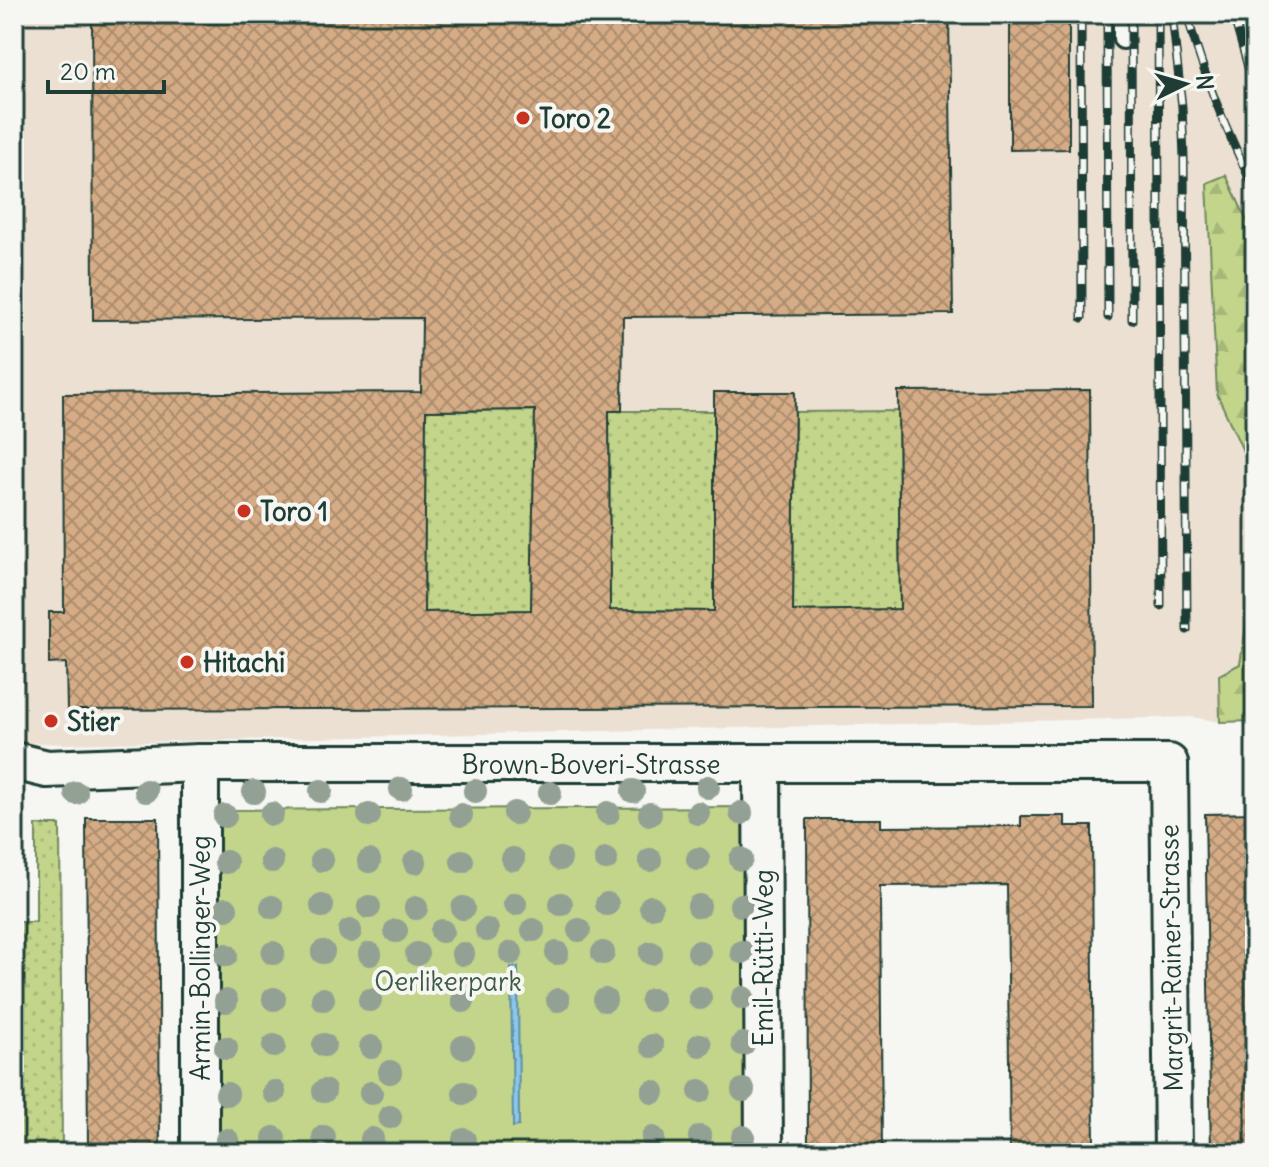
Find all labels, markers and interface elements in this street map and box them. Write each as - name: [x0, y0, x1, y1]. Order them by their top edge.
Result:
- scale bar: [48, 44, 164, 94]
- north arrow: [1145, 44, 1225, 124]
- text: 20 m: [60, 56, 116, 86]
- text: N: [1190, 73, 1220, 91]
- place label: Toro 2: [539, 102, 611, 135]
- marker: Toro 2: [514, 109, 532, 127]
- place label: Toro 1: [260, 495, 328, 528]
- marker: Toro 1: [235, 502, 253, 520]
- place label: Hitachi: [203, 646, 285, 679]
- marker: Hitachi: [178, 653, 196, 671]
- place label: Stier: [67, 705, 121, 738]
- marker: Stier: [42, 712, 60, 730]
- street label: Brown-Boveri-Strasse: [461, 748, 721, 781]
- street label: Margrit-Rainer-Strasse: [1152, 824, 1190, 1092]
- street label: Armin-Bollinger-Weg: [184, 835, 217, 1081]
- street label: Emil-Rütti-Weg: [747, 869, 780, 1047]
- park label: Oerlikerpark: [374, 965, 522, 998]

